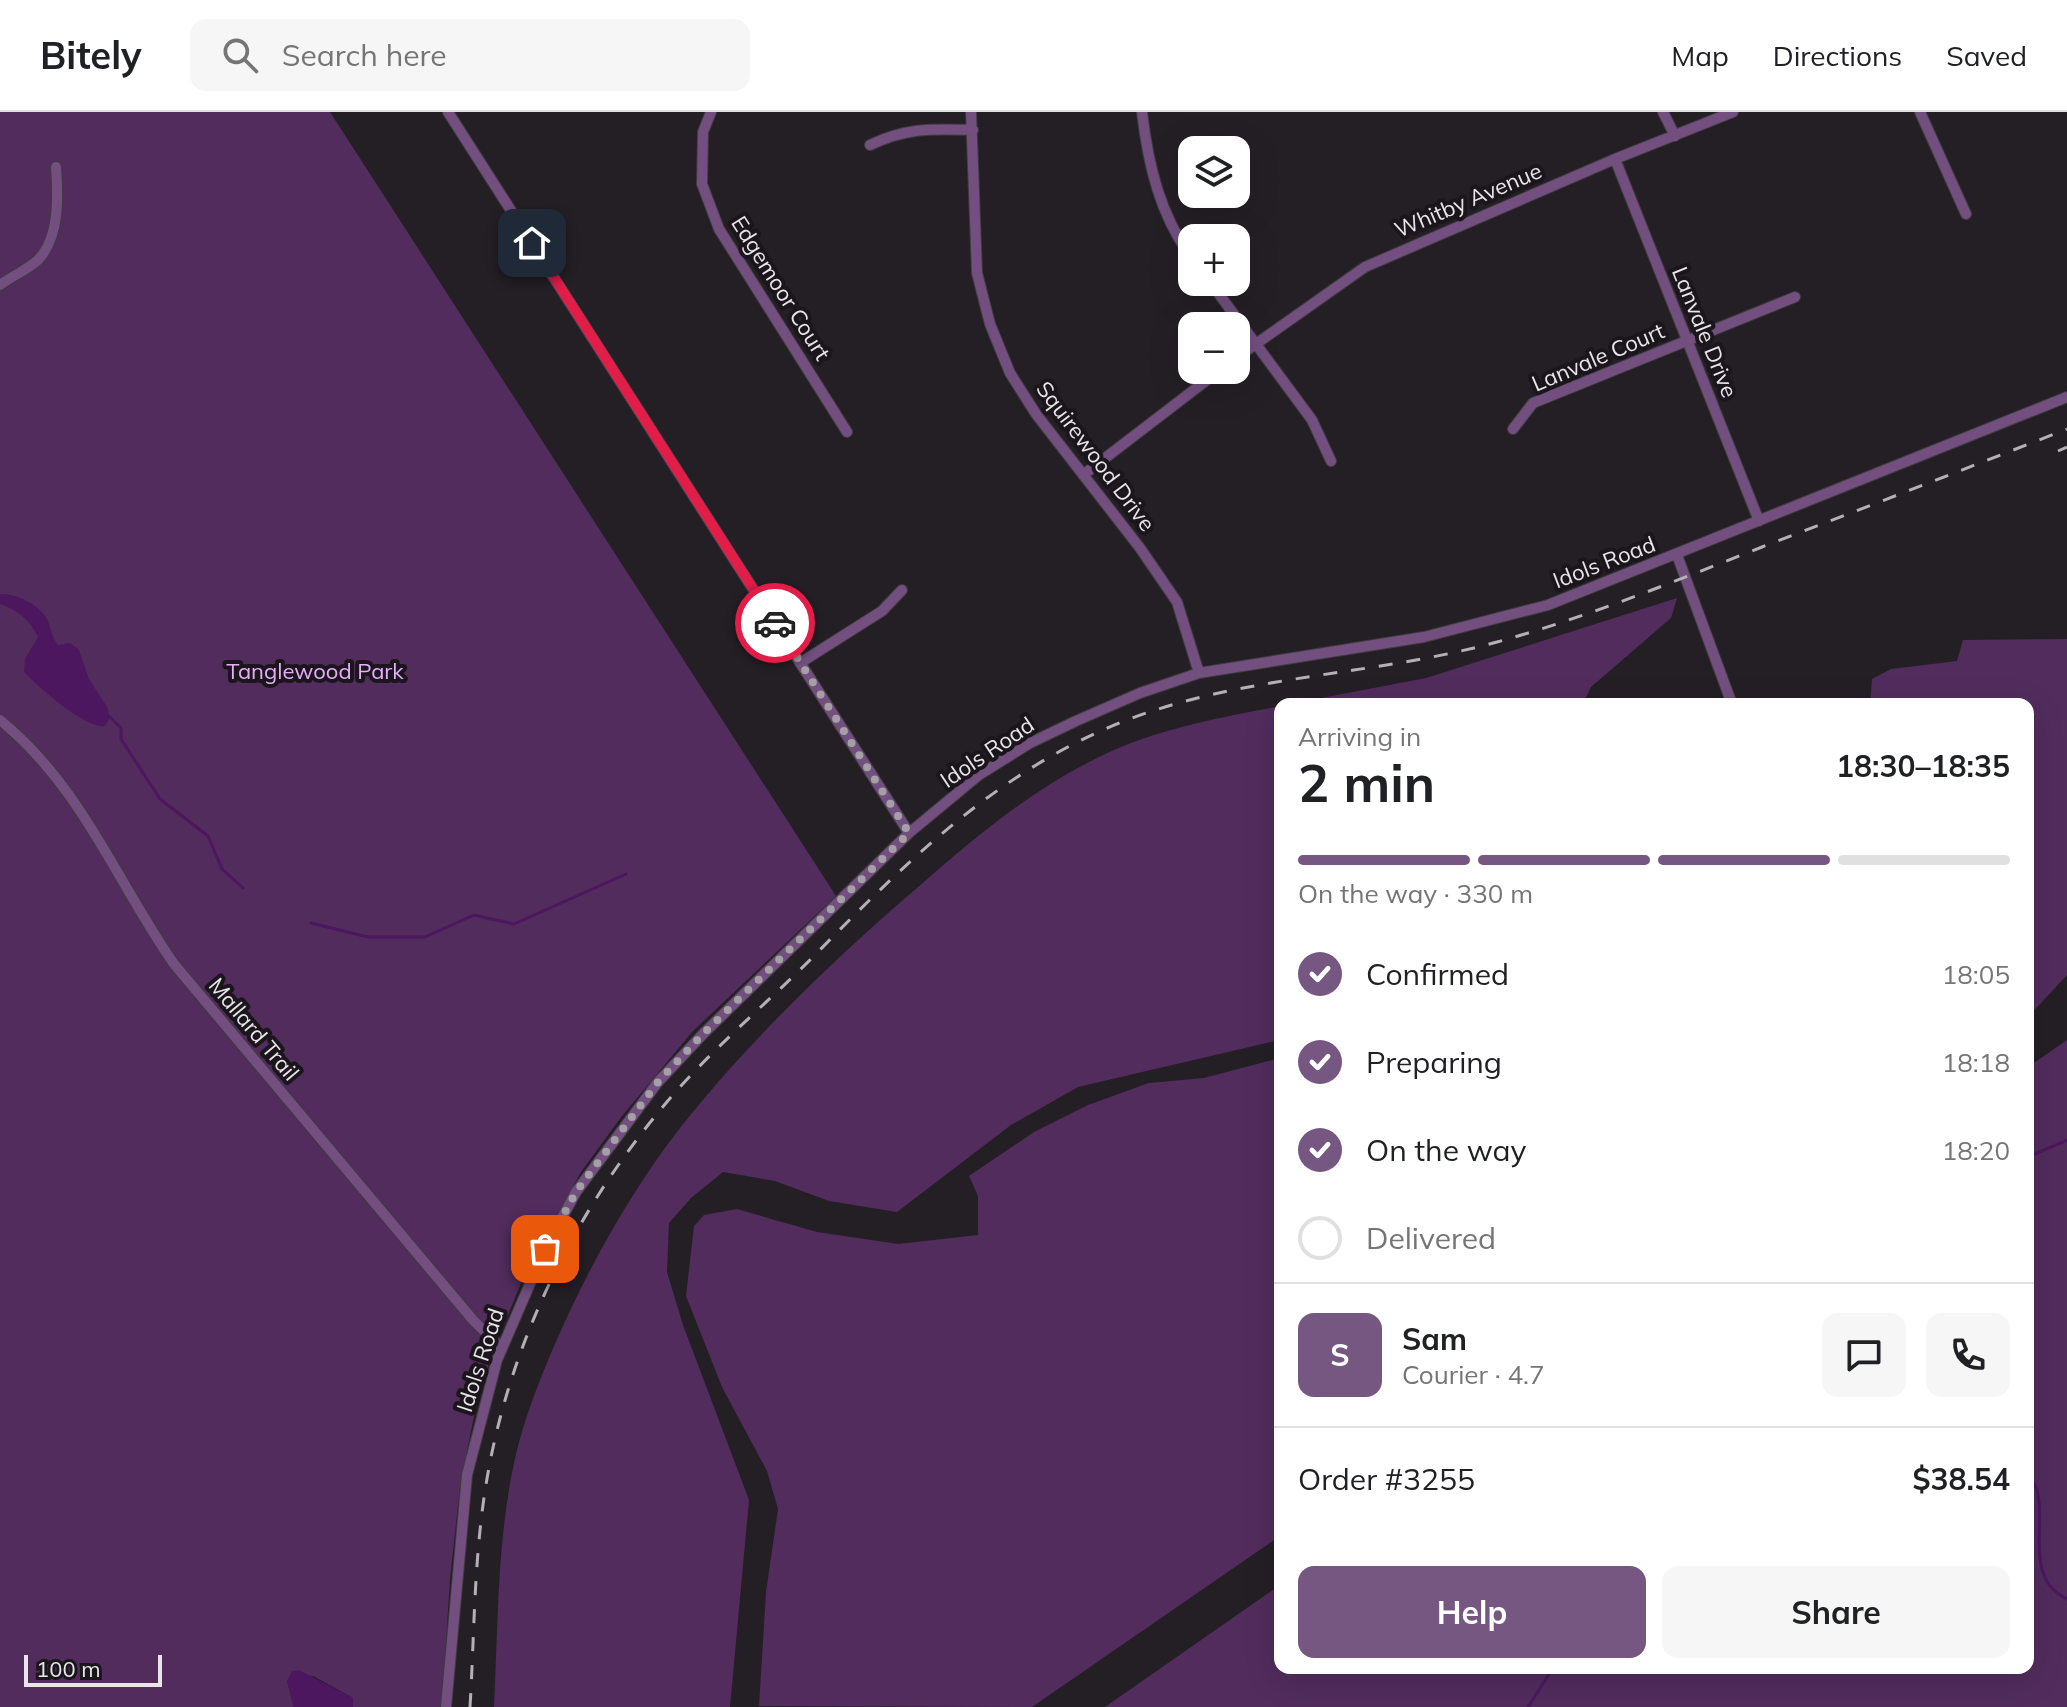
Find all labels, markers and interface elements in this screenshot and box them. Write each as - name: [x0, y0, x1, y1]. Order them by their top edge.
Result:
- search box: [190, 19, 750, 91]
- text: Bitely: [40, 31, 142, 79]
- icon: search: [218, 33, 262, 77]
- text: Search here: [282, 36, 447, 74]
- text: Map: [1671, 38, 1729, 73]
- text: Directions: [1773, 38, 1902, 73]
- text: Saved: [1946, 38, 2027, 73]
- map controls: [1178, 136, 1250, 384]
- button: layers: [1178, 136, 1250, 208]
- street label: Whitby Avenue: [1390, 156, 1546, 244]
- pin: [498, 209, 566, 277]
- street label: Edgemoor Court: [725, 211, 837, 366]
- icon: home: [510, 221, 554, 265]
- button: +: [1178, 224, 1250, 296]
- street label: Lanvale Drive: [1666, 262, 1744, 402]
- button: −: [1178, 312, 1250, 384]
- street label: Lanvale Court: [1527, 316, 1669, 398]
- street label: Squirewood Drive: [1030, 375, 1162, 537]
- street label: Idols Road: [1549, 530, 1659, 594]
- courier: [735, 583, 815, 663]
- icon: car: [753, 601, 797, 645]
- park label: Tanglewood Park: [226, 657, 404, 685]
- street label: Idols Road: [935, 710, 1039, 794]
- text: Arriving in: [1298, 720, 1421, 753]
- text: 18:30–18:35: [1836, 747, 2010, 785]
- text: 2 min: [1298, 750, 1435, 815]
- text: On the way · 330 m: [1298, 877, 1533, 910]
- icon: check: [1298, 952, 1342, 996]
- text: Confirmed: [1366, 955, 1509, 993]
- text: 18:05: [1942, 958, 2010, 991]
- street label: Mallard Trail: [203, 972, 305, 1086]
- icon: check: [1298, 1040, 1342, 1084]
- text: Preparing: [1366, 1043, 1502, 1081]
- text: 18:18: [1942, 1046, 2010, 1079]
- icon: check: [1298, 1128, 1342, 1172]
- text: On the way: [1366, 1131, 1526, 1169]
- text: 18:20: [1942, 1134, 2010, 1167]
- pin: [511, 1215, 579, 1283]
- text: Delivered: [1366, 1219, 1496, 1257]
- icon: bag: [523, 1227, 567, 1271]
- street label: Idols Road: [450, 1305, 510, 1415]
- button: chat: [1822, 1313, 1906, 1397]
- button: phone: [1926, 1313, 2010, 1397]
- text: Sam: [1402, 1320, 1467, 1358]
- text: S: [1330, 1336, 1350, 1374]
- text: Courier · 4.7: [1402, 1358, 1545, 1391]
- text: Order #3255: [1298, 1460, 1475, 1498]
- text: $38.54: [1913, 1460, 2010, 1498]
- button: Help: [1298, 1566, 1646, 1658]
- button: Share: [1662, 1566, 2010, 1658]
- scale bar: [24, 1651, 162, 1687]
- text: 100 m: [36, 1655, 101, 1683]

